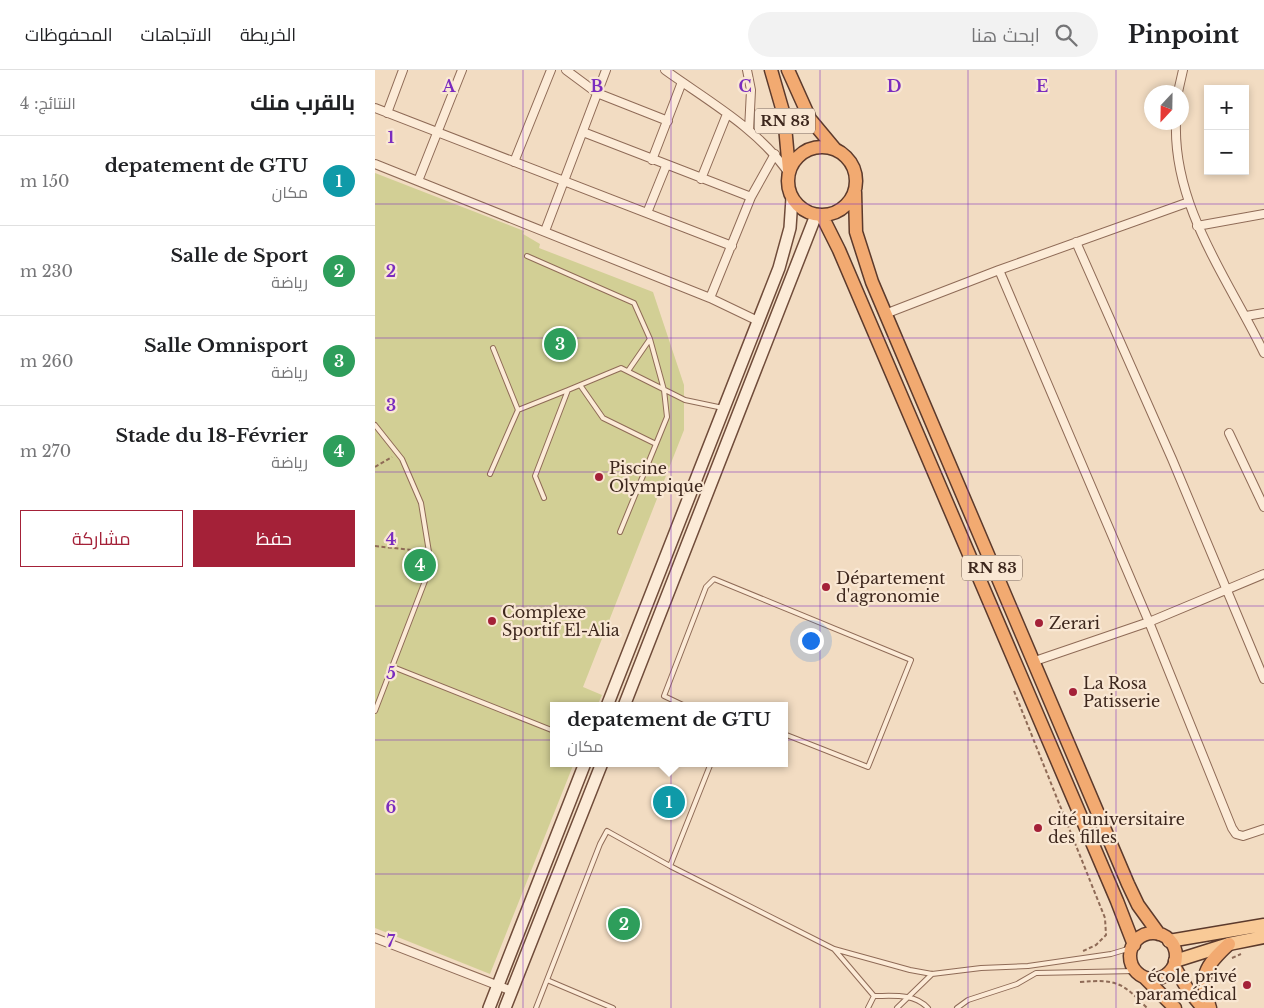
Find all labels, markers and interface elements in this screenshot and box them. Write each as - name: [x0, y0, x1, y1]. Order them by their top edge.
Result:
- search box: [748, 12, 1098, 57]
- text: Pinpoint: [1128, 20, 1239, 49]
- icon: search: [1052, 21, 1080, 49]
- text: المحفوظات: [25, 24, 113, 46]
- text: الاتجاهات: [141, 24, 212, 46]
- text: الخريطة: [240, 24, 296, 46]
- text: ابحث هنا: [971, 24, 1040, 47]
- text: A: [442, 76, 457, 96]
- text: B: [591, 76, 604, 96]
- text: C: [738, 76, 752, 96]
- text: D: [887, 76, 901, 96]
- text: E: [1036, 76, 1048, 96]
- north arrow: [1144, 85, 1189, 130]
- map controls: [1204, 85, 1249, 175]
- button: +: [1204, 85, 1249, 130]
- text: بالقرب منك: [250, 90, 355, 116]
- text: النتائج: 4: [20, 93, 76, 113]
- road number: RN 83: [755, 108, 815, 134]
- text: 1: [388, 127, 395, 147]
- button: −: [1204, 130, 1249, 175]
- text: depatement de GTU: [105, 154, 308, 177]
- text: 150 m: [20, 171, 69, 191]
- text: 1: [336, 171, 343, 191]
- text: مكان: [272, 182, 308, 202]
- text: Salle de Sport: [171, 244, 308, 267]
- text: 230 m: [20, 261, 73, 281]
- text: 2: [334, 261, 344, 281]
- text: 2: [386, 261, 396, 281]
- text: رياضة: [271, 272, 308, 292]
- pin: 3: [544, 325, 576, 363]
- text: Salle Omnisport: [144, 334, 308, 357]
- text: 260 m: [20, 351, 73, 371]
- text: 3: [334, 351, 344, 371]
- text: رياضة: [271, 362, 308, 382]
- text: 3: [386, 395, 396, 415]
- text: Stade du 18-Février: [116, 424, 308, 447]
- text: 270 m: [20, 441, 71, 461]
- text: 4: [334, 441, 344, 461]
- text: رياضة: [271, 452, 308, 472]
- place label: Piscine Olympique: [609, 458, 703, 496]
- marker: Piscine Olympique: [593, 471, 605, 483]
- button: مشاركة: [20, 510, 183, 567]
- button: حفظ: [193, 510, 355, 567]
- text: 4: [386, 529, 396, 549]
- pin: 4: [404, 546, 436, 584]
- road number: RN 83: [962, 556, 1022, 580]
- place label: Département d'agronomie: [836, 568, 945, 606]
- marker: Département d'agronomie: [820, 581, 832, 593]
- place label: Complexe Sportif El-Alia: [502, 602, 620, 640]
- place label: Zerari: [1049, 613, 1101, 633]
- marker: Complexe Sportif El-Alia: [486, 615, 498, 627]
- marker: Zerari: [1033, 617, 1045, 629]
- your location: [798, 628, 824, 654]
- text: 5: [386, 663, 396, 683]
- place label: La Rosa Patisserie: [1083, 673, 1160, 711]
- marker: La Rosa Patisserie: [1067, 686, 1079, 698]
- popup: [550, 702, 788, 767]
- text: depatement de GTU: [567, 708, 771, 731]
- text: مكان: [567, 736, 604, 756]
- pin: 1: [653, 783, 685, 821]
- text: 6: [386, 797, 397, 817]
- place label: cité universitaire des filles: [1048, 809, 1185, 847]
- marker: cité universitaire des filles: [1032, 822, 1044, 834]
- pin: 2: [608, 905, 640, 943]
- text: 7: [387, 931, 396, 951]
- place label: école privé paramédical: [1136, 966, 1237, 1004]
- marker: école privé paramédical: [1241, 979, 1253, 991]

